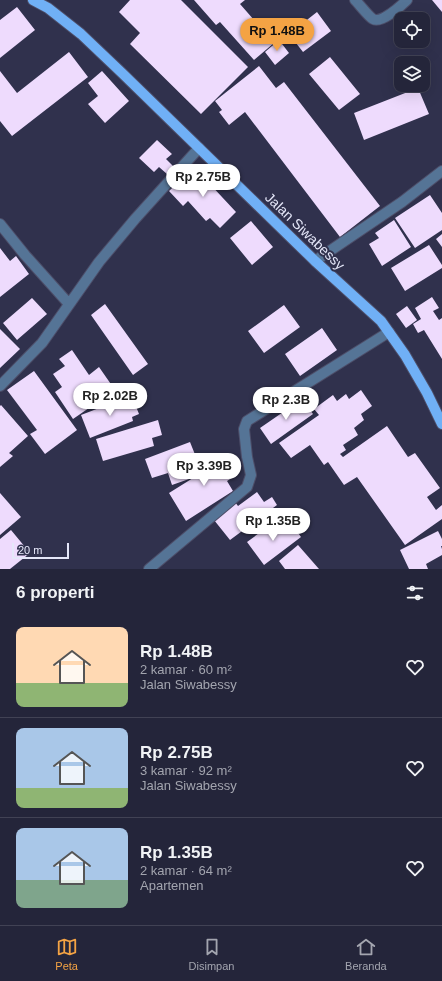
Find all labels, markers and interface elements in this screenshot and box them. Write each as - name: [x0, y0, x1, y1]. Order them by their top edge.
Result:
- map controls: [394, 12, 430, 92]
- button: locate: [394, 12, 430, 48]
- pin: Rp 1.48B: [236, 18, 318, 52]
- text: Rp 1.48B: [249, 23, 305, 38]
- button: layers: [394, 56, 430, 92]
- pin: Rp 2.75B: [162, 164, 244, 198]
- text: Rp 2.75B: [175, 169, 231, 184]
- street label: Jalan Siwabessy: [262, 189, 348, 273]
- pin: Rp 2.02B: [69, 383, 151, 417]
- pin: Rp 2.3B: [249, 387, 323, 421]
- text: Rp 2.02B: [82, 388, 138, 403]
- text: Rp 2.3B: [262, 392, 310, 407]
- pin: Rp 3.39B: [163, 453, 245, 487]
- text: Rp 3.39B: [176, 458, 232, 473]
- pin: Rp 1.35B: [232, 508, 314, 542]
- text: Rp 1.35B: [245, 513, 301, 528]
- scale bar: [12, 541, 69, 560]
- text: 20 m: [18, 544, 42, 556]
- icon: filters: [404, 582, 426, 604]
- text: 6 properti: [16, 583, 94, 602]
- text: Rp 1.48B: [140, 642, 213, 661]
- icon: home: [48, 643, 96, 691]
- icon: heart: [404, 656, 426, 678]
- text: 2 kamar · 60 m²: [140, 662, 232, 677]
- text: Jalan Siwabessy: [140, 677, 237, 692]
- text: Rp 2.75B: [140, 743, 213, 762]
- icon: home: [48, 744, 96, 792]
- icon: heart: [404, 757, 426, 779]
- text: 3 kamar · 92 m²: [140, 763, 232, 778]
- text: Jalan Siwabessy: [140, 778, 237, 793]
- text: Rp 1.35B: [140, 843, 213, 862]
- icon: home: [48, 844, 96, 892]
- icon: heart: [404, 857, 426, 879]
- text: 2 kamar · 64 m²: [140, 863, 232, 878]
- text: Apartemen: [140, 878, 204, 893]
- tab: Peta: [55, 936, 78, 972]
- tab: Disimpan: [189, 936, 234, 972]
- tab: Beranda: [345, 936, 387, 972]

